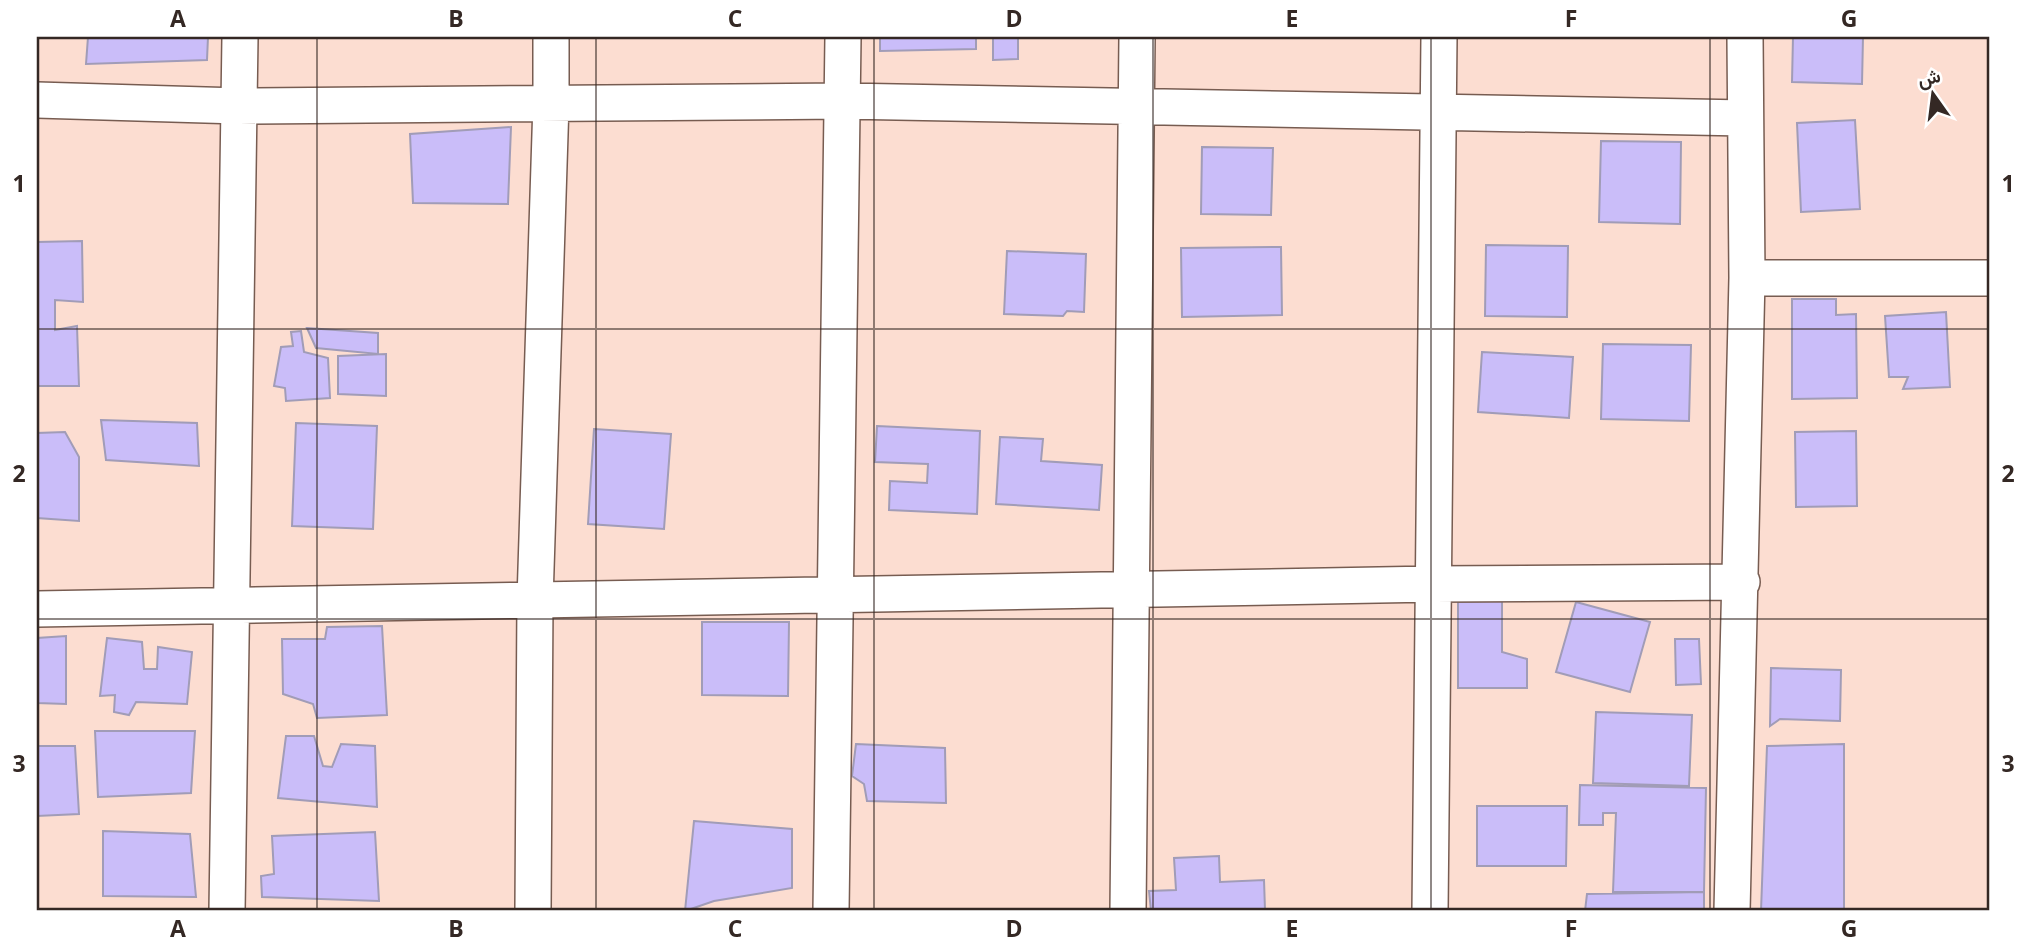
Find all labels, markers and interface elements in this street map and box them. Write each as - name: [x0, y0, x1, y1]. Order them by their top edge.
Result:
- text: A: [170, 2, 186, 34]
- text: B: [448, 2, 464, 34]
- text: C: [728, 2, 742, 34]
- text: D: [1005, 2, 1023, 34]
- text: E: [1286, 2, 1298, 34]
- text: F: [1565, 2, 1577, 34]
- text: G: [1841, 2, 1857, 34]
- north arrow: [1898, 60, 1968, 130]
- text: ش: [1915, 62, 1943, 93]
- text: 1: [12, 167, 26, 199]
- text: 1: [2001, 167, 2015, 199]
- text: 2: [12, 457, 26, 489]
- text: 2: [2001, 457, 2015, 489]
- text: 3: [12, 747, 26, 779]
- text: 3: [2001, 747, 2015, 779]
- text: A: [170, 912, 186, 944]
- text: B: [448, 912, 464, 944]
- text: C: [728, 912, 742, 944]
- text: D: [1005, 912, 1023, 944]
- text: E: [1286, 912, 1298, 944]
- text: F: [1565, 912, 1577, 944]
- text: G: [1841, 912, 1857, 944]

